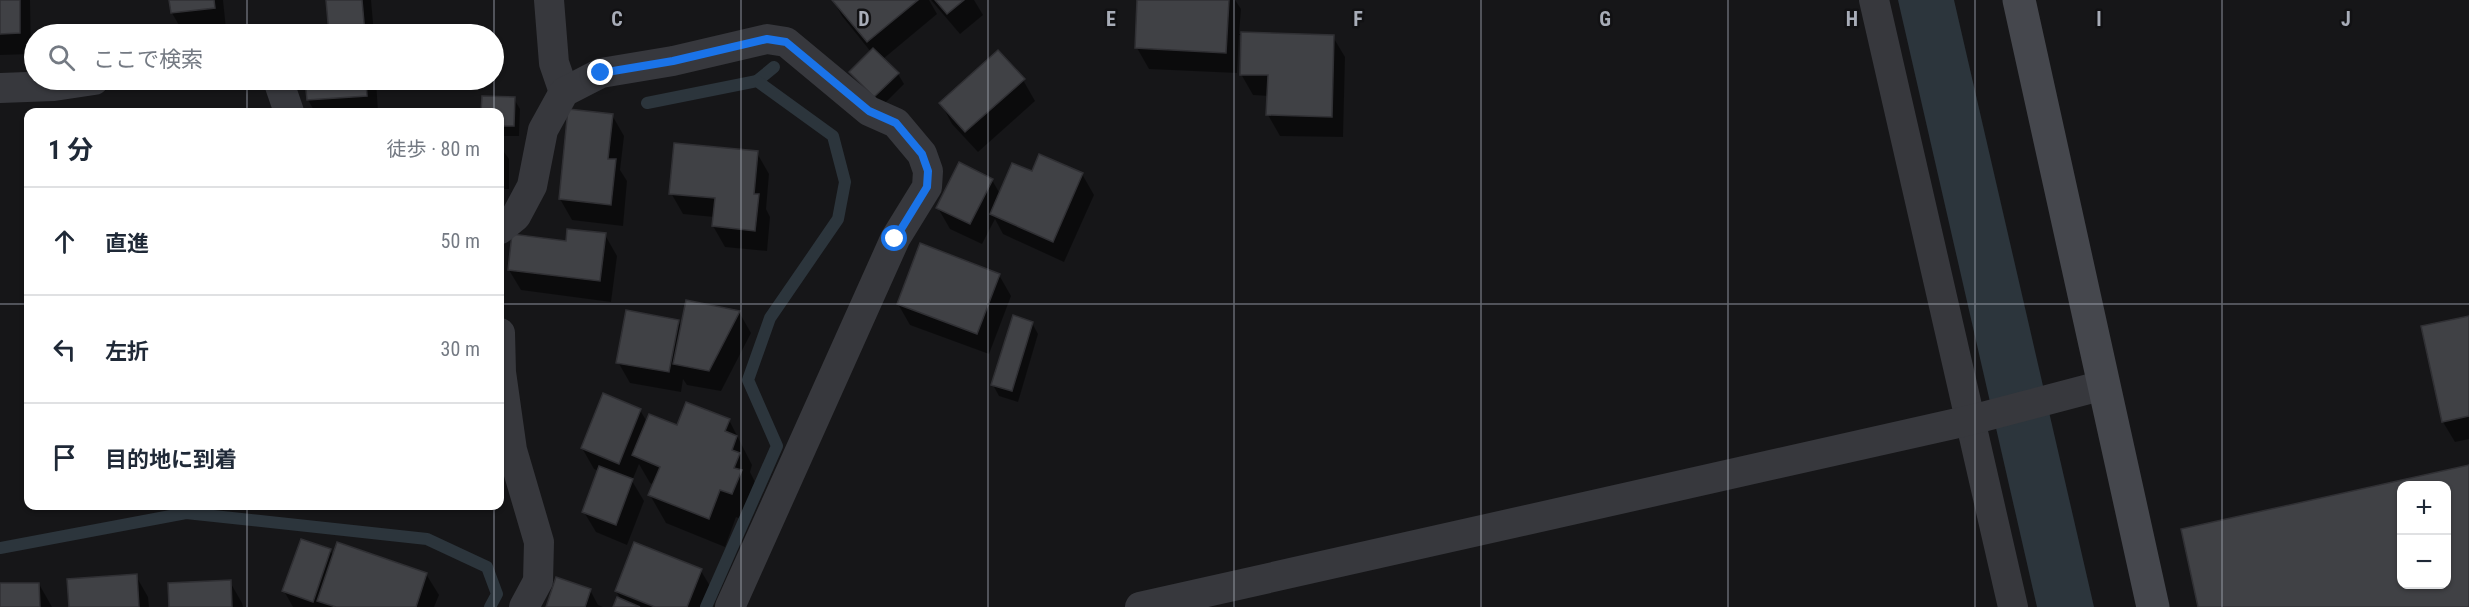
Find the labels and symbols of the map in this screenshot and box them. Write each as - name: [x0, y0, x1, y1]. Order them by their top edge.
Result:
- text: C: [611, 7, 623, 31]
- text: D: [858, 7, 870, 31]
- text: E: [1106, 7, 1116, 31]
- text: F: [1353, 7, 1363, 31]
- text: G: [1599, 7, 1611, 31]
- text: H: [1846, 7, 1858, 31]
- text: I: [2096, 7, 2102, 31]
- text: J: [2341, 7, 2351, 31]
- route end: [587, 59, 613, 85]
- route start: [881, 225, 907, 251]

